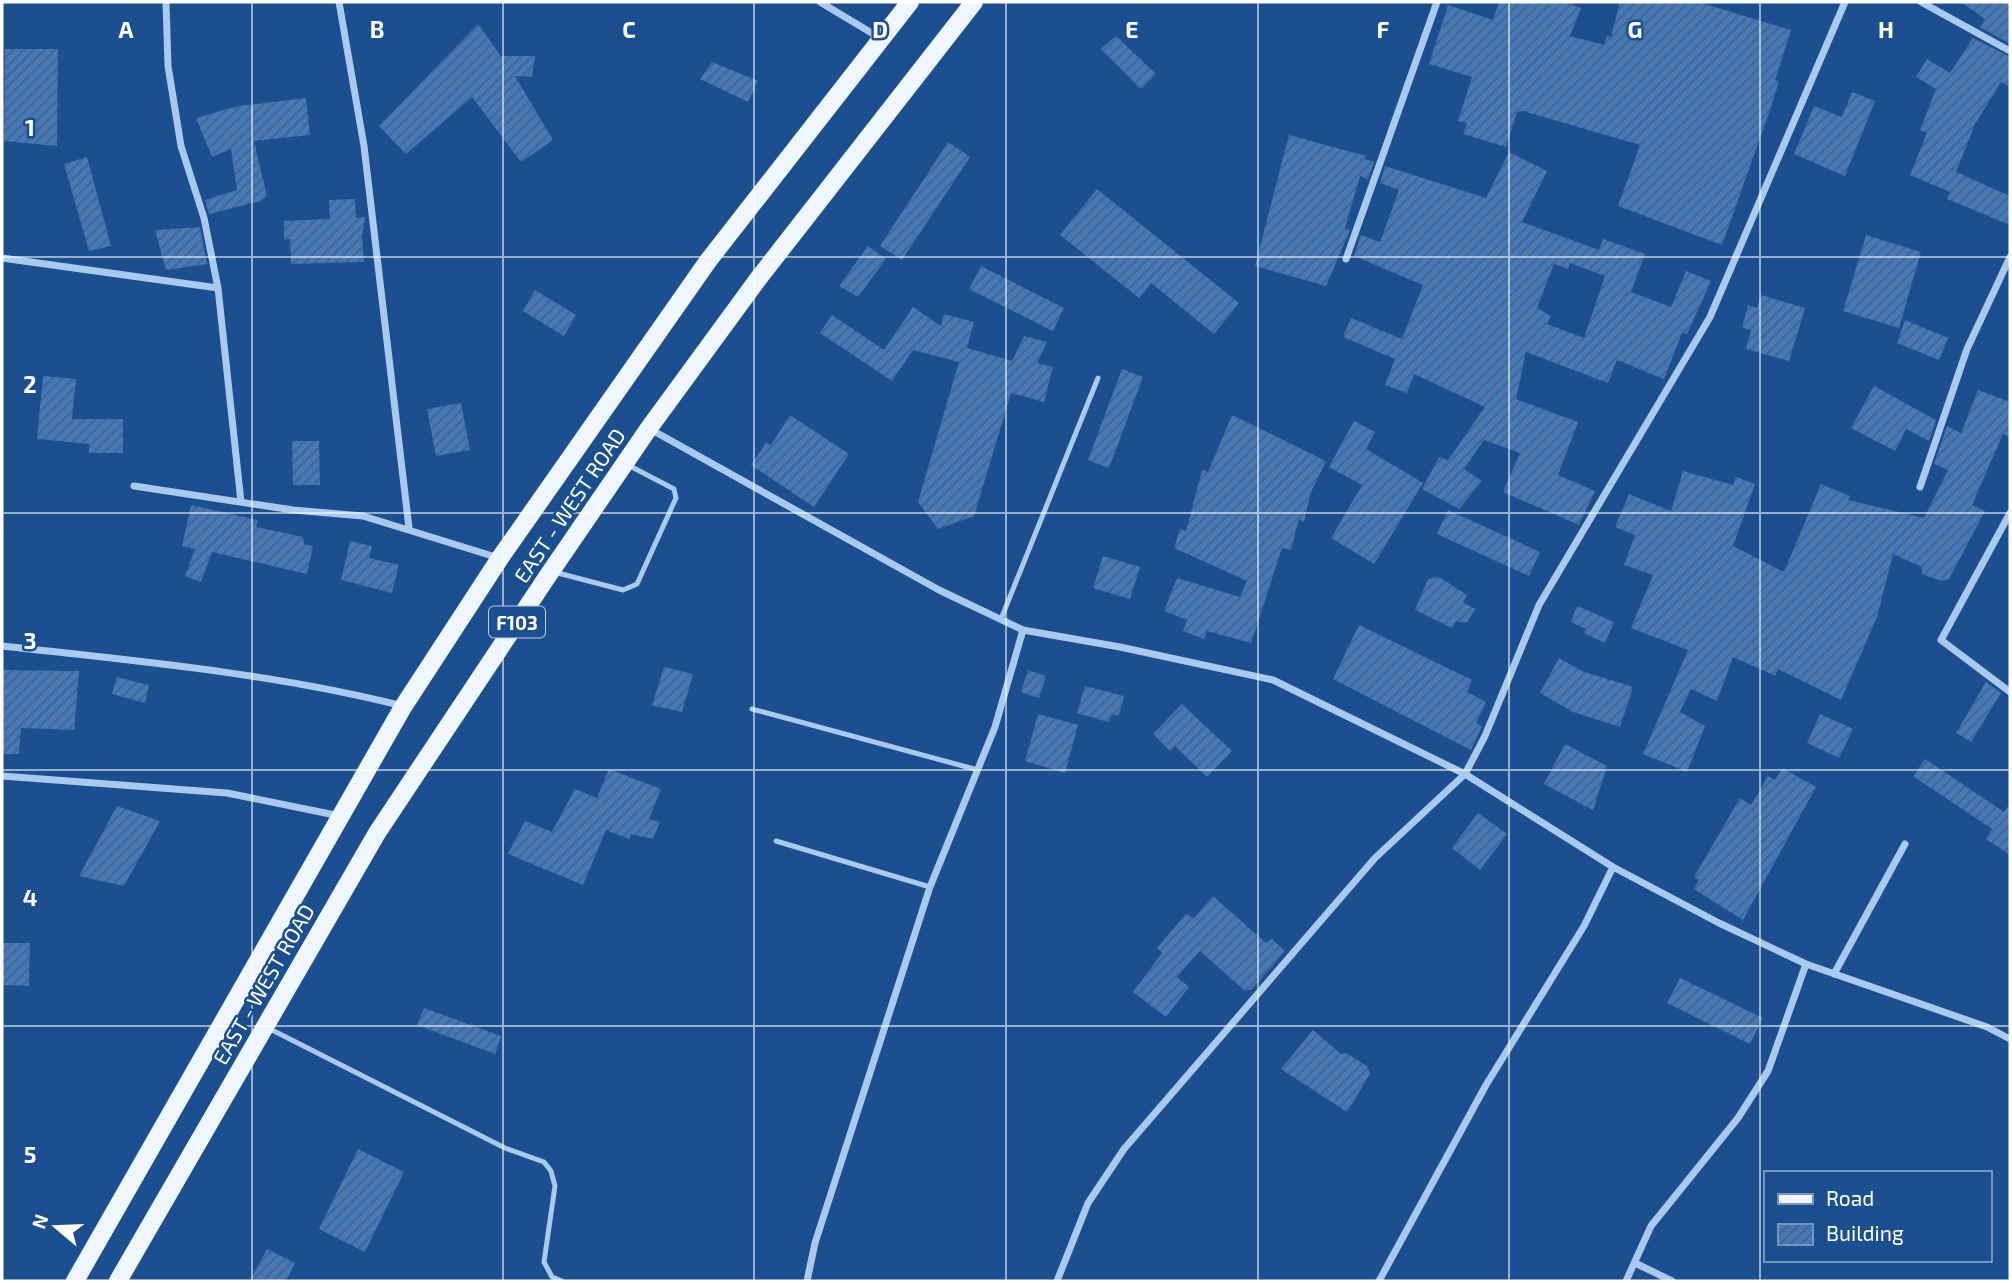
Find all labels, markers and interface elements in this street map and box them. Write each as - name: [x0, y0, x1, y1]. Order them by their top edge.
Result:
- text: A: [118, 15, 134, 43]
- text: B: [370, 15, 384, 43]
- text: C: [622, 15, 636, 43]
- text: D: [872, 15, 888, 43]
- text: E: [1125, 15, 1139, 43]
- text: F: [1377, 15, 1390, 43]
- text: G: [1628, 15, 1642, 43]
- text: H: [1878, 15, 1894, 43]
- text: 1: [25, 113, 35, 141]
- text: 2: [23, 370, 37, 398]
- street label: EAST - WEST ROAD: [508, 423, 630, 587]
- road number: F103: [489, 607, 545, 638]
- text: 3: [23, 626, 37, 654]
- text: 4: [23, 883, 37, 911]
- street label: EAST - WEST ROAD: [207, 900, 319, 1068]
- text: 5: [24, 1140, 36, 1168]
- legend: [1764, 1171, 1991, 1262]
- text: Road: [1826, 1185, 1874, 1210]
- north arrow: [21, 1192, 91, 1262]
- text: N: [26, 1211, 53, 1232]
- text: Building: [1826, 1220, 1904, 1245]

